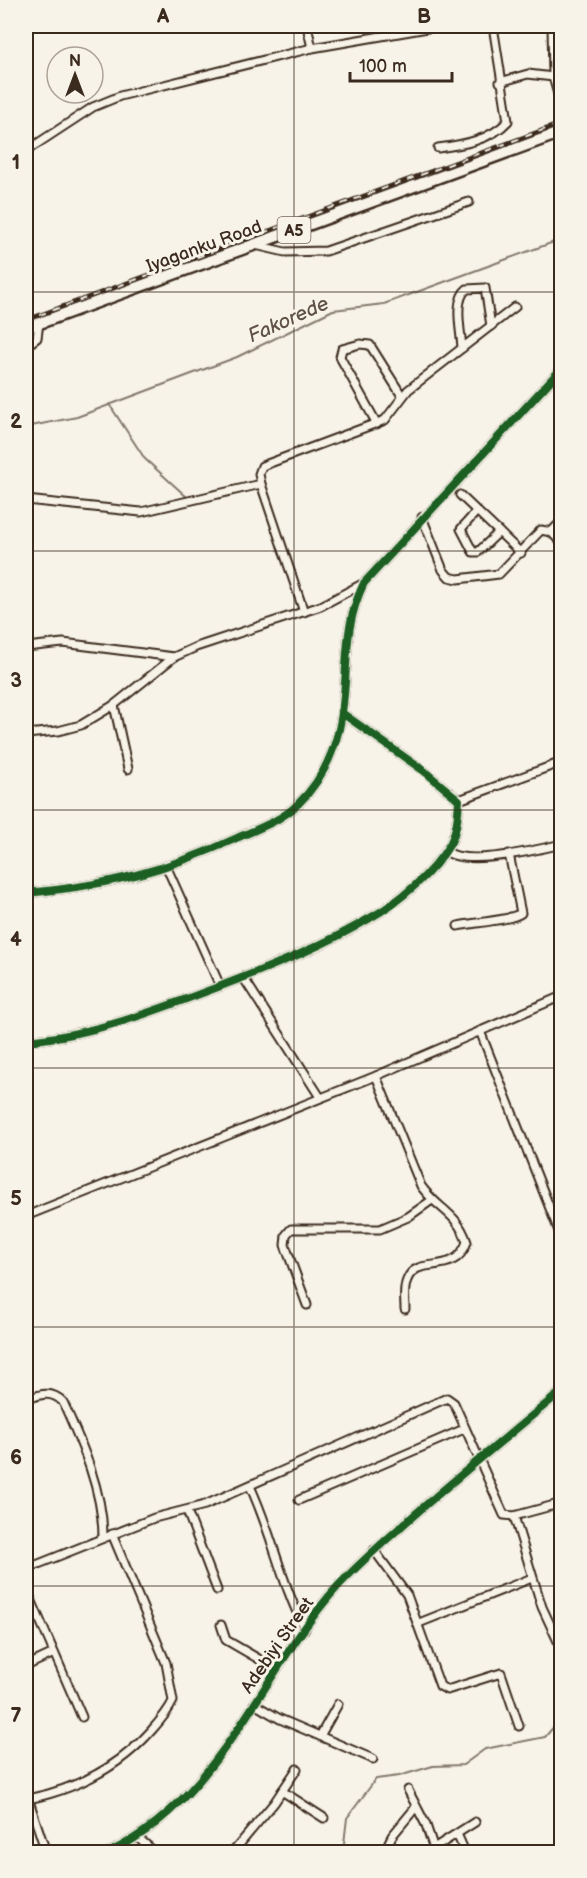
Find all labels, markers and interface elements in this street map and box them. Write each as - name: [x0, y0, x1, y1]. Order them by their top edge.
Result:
- text: A: [156, 5, 170, 29]
- text: B: [417, 5, 431, 29]
- north arrow: [45, 45, 105, 105]
- scale bar: [350, 45, 452, 83]
- text: N: [69, 52, 81, 71]
- text: 100 m: [359, 56, 407, 77]
- text: 1: [12, 151, 20, 175]
- street label: Iyaganku Road: [144, 216, 265, 277]
- road number: A5: [278, 217, 310, 243]
- water label: Fakorede: [244, 291, 333, 348]
- text: 2: [10, 410, 22, 434]
- text: 3: [10, 669, 22, 693]
- text: 4: [10, 928, 22, 952]
- text: 5: [10, 1187, 22, 1211]
- text: 6: [10, 1446, 22, 1470]
- street label: Adebiyi Street: [237, 1593, 318, 1697]
- text: 7: [10, 1704, 22, 1728]

